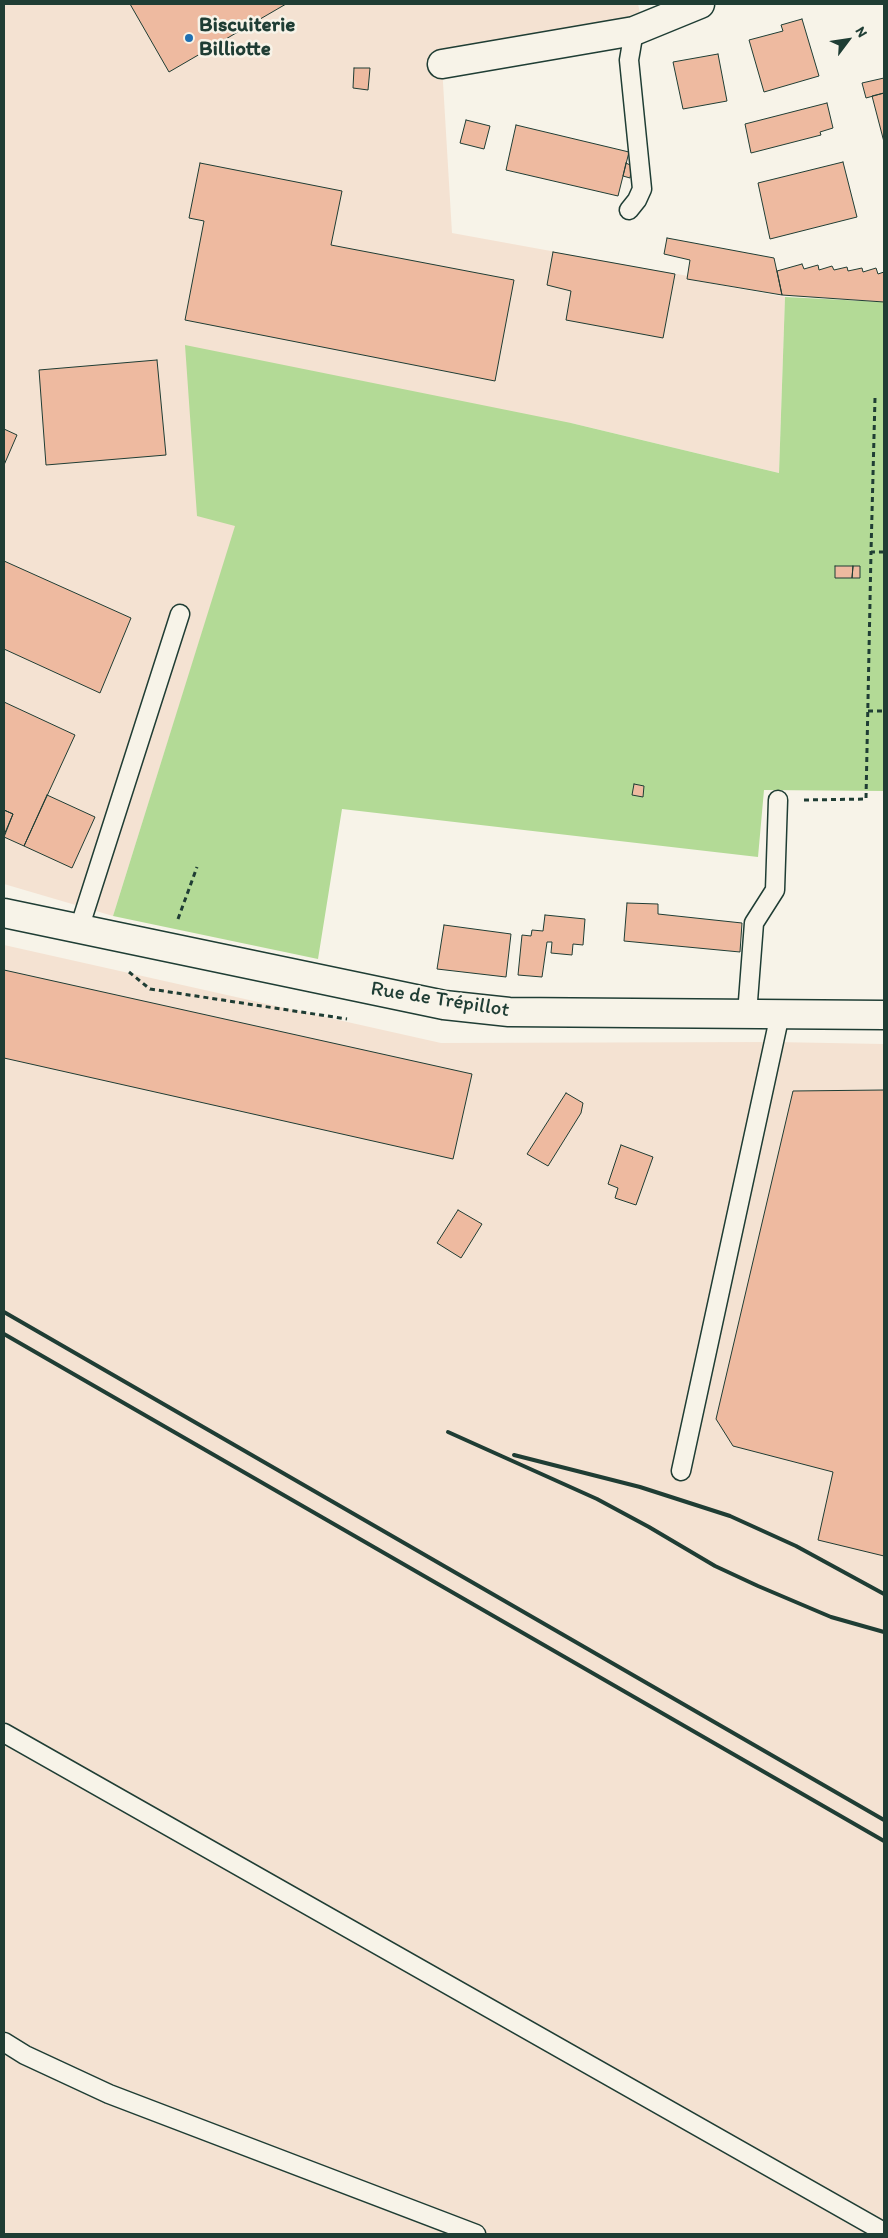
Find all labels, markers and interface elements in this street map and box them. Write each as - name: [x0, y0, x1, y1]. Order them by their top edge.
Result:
- place label: Biscuiterie Billiotte: [199, 13, 295, 63]
- north arrow: [823, 15, 873, 65]
- text: N: [852, 24, 871, 40]
- marker: Biscuiterie Billiotte: [183, 32, 195, 44]
- street label: Rue de Trépillot: [369, 977, 511, 1023]

